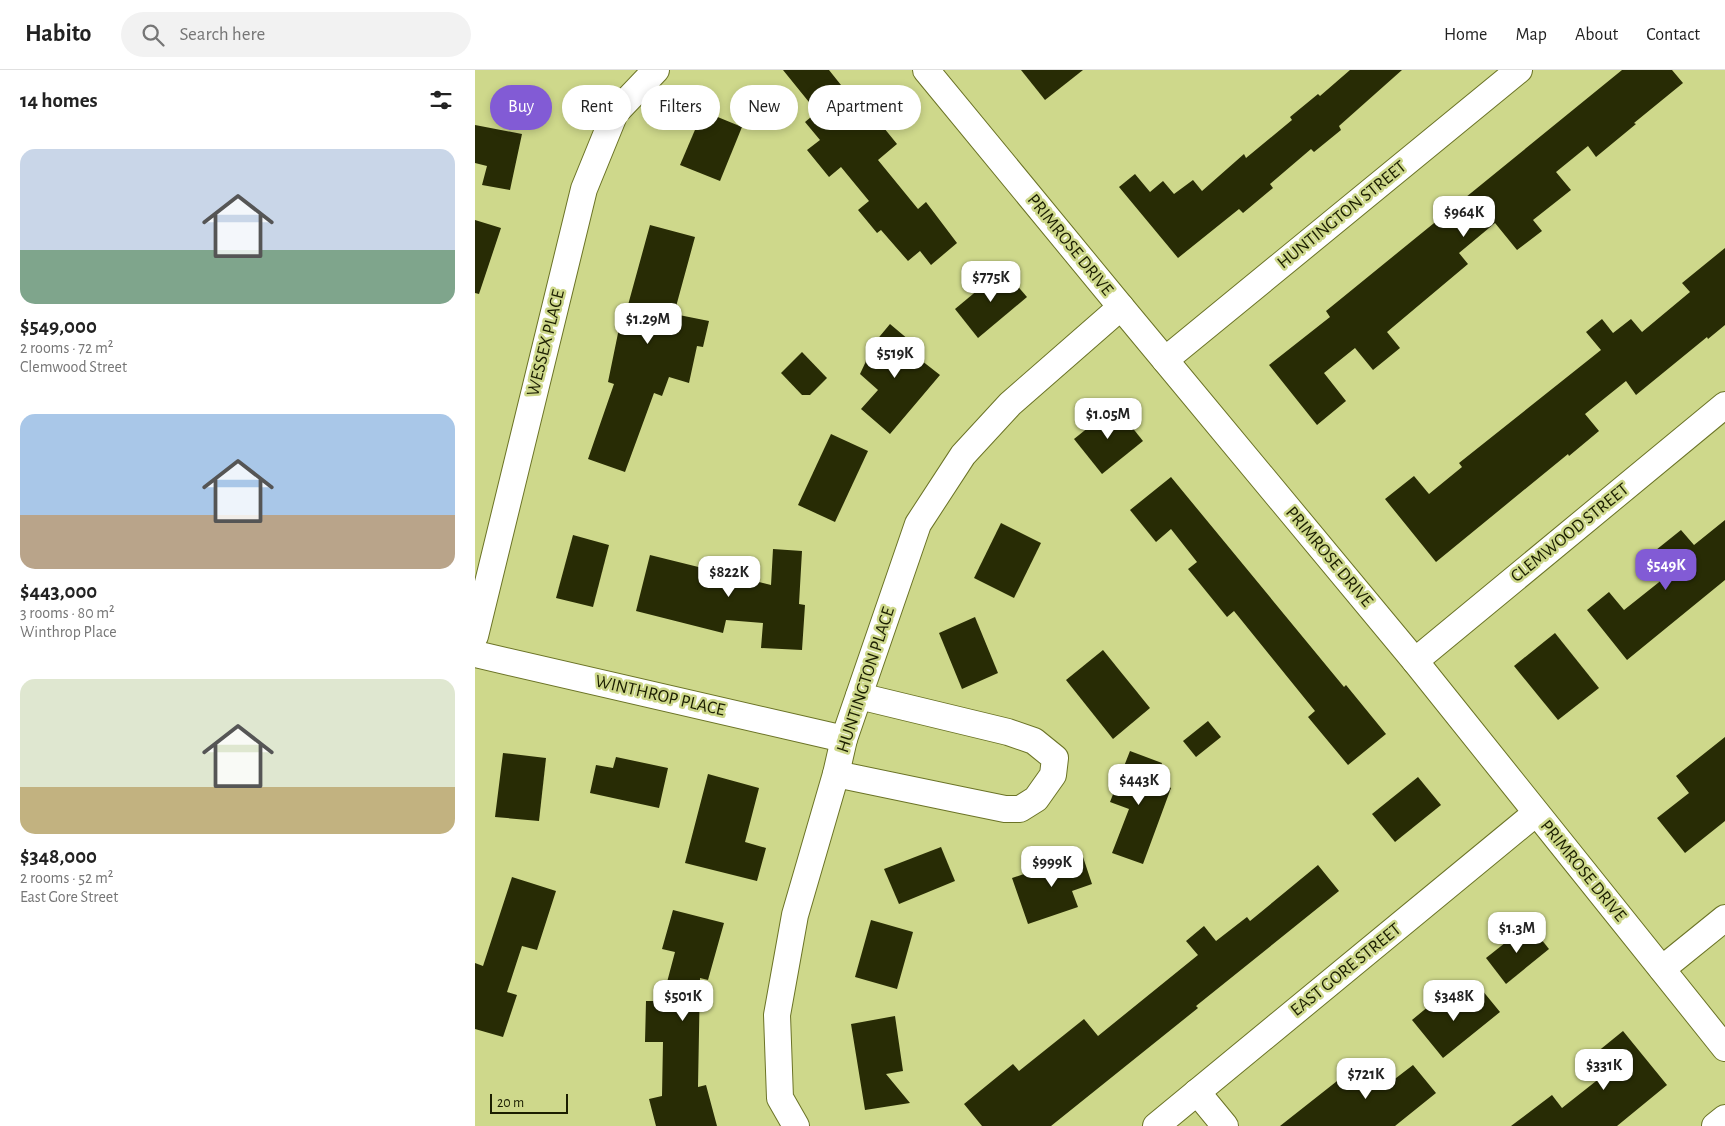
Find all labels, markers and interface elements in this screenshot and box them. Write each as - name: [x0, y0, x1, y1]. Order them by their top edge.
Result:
- search box: [121, 12, 471, 57]
- icon: search: [139, 21, 167, 49]
- text: Habito: [25, 22, 91, 46]
- text: Search here: [179, 25, 265, 44]
- text: Home: [1444, 26, 1487, 44]
- text: Map: [1515, 26, 1547, 44]
- text: About: [1575, 26, 1618, 44]
- text: Contact: [1646, 26, 1700, 44]
- chip: Buy: [490, 85, 552, 130]
- chip: Rent: [562, 85, 631, 130]
- chip: Filters: [641, 85, 720, 130]
- chip: New: [730, 85, 798, 130]
- chip: Apartment: [808, 85, 921, 130]
- icon: filters: [427, 86, 455, 114]
- text: 14 homes: [20, 90, 98, 111]
- street label: HUNTINGTON STREET: [1274, 158, 1410, 272]
- icon: home: [193, 181, 283, 271]
- street label: PRIMROSE DRIVE: [1024, 191, 1116, 299]
- pin: $964K: [1429, 196, 1499, 238]
- text: $964K: [1444, 204, 1484, 220]
- pin: $775K: [956, 260, 1026, 303]
- text: $775K: [972, 269, 1010, 285]
- street label: WESSEX PLACE: [524, 288, 568, 398]
- pin: $1.29M: [607, 302, 689, 345]
- text: $1.29M: [626, 311, 670, 327]
- text: $549,000: [20, 316, 97, 337]
- pin: $519K: [860, 336, 930, 379]
- text: 2 rooms · 72 m²: [20, 340, 113, 356]
- text: $519K: [877, 345, 913, 361]
- text: Clemwood Street: [20, 359, 127, 375]
- pin: $1.05M: [1067, 398, 1149, 440]
- text: $1.05M: [1086, 406, 1130, 422]
- icon: home: [193, 446, 283, 536]
- street label: CLEMWOOD STREET: [1508, 480, 1633, 586]
- street label: PRIMROSE DRIVE: [1282, 503, 1376, 611]
- pin: $549K: [1631, 548, 1701, 591]
- pin: $822K: [694, 556, 764, 598]
- text: $549K: [1646, 557, 1686, 573]
- text: $822K: [709, 564, 749, 580]
- text: $443,000: [20, 581, 97, 602]
- text: 3 rooms · 80 m²: [20, 605, 115, 621]
- street label: HUNTINGTON PLACE: [834, 605, 898, 755]
- text: Winthrop Place: [20, 624, 117, 640]
- street label: WINTHROP PLACE: [593, 672, 727, 720]
- icon: home: [193, 711, 283, 801]
- pin: $443K: [1104, 764, 1174, 806]
- text: $443K: [1119, 772, 1159, 788]
- street label: PRIMROSE DRIVE: [1537, 817, 1629, 925]
- text: $348,000: [20, 846, 97, 867]
- pin: $999K: [1017, 846, 1087, 888]
- text: $999K: [1032, 854, 1072, 870]
- text: 2 rooms · 52 m²: [20, 870, 113, 886]
- text: East Gore Street: [20, 889, 118, 905]
- pin: $1.3M: [1482, 912, 1552, 954]
- street label: EAST GORE STREET: [1287, 920, 1405, 1020]
- text: $1.3M: [1499, 920, 1535, 936]
- pin: $501K: [648, 980, 718, 1022]
- pin: $348K: [1419, 980, 1489, 1022]
- text: $501K: [664, 988, 702, 1004]
- text: $348K: [1434, 988, 1474, 1004]
- pin: $331K: [1569, 1048, 1639, 1091]
- text: $331K: [1586, 1057, 1622, 1073]
- pin: $721K: [1331, 1058, 1401, 1100]
- text: $721K: [1348, 1066, 1384, 1082]
- scale bar: [490, 1091, 567, 1114]
- text: 20 m: [497, 1096, 524, 1110]

